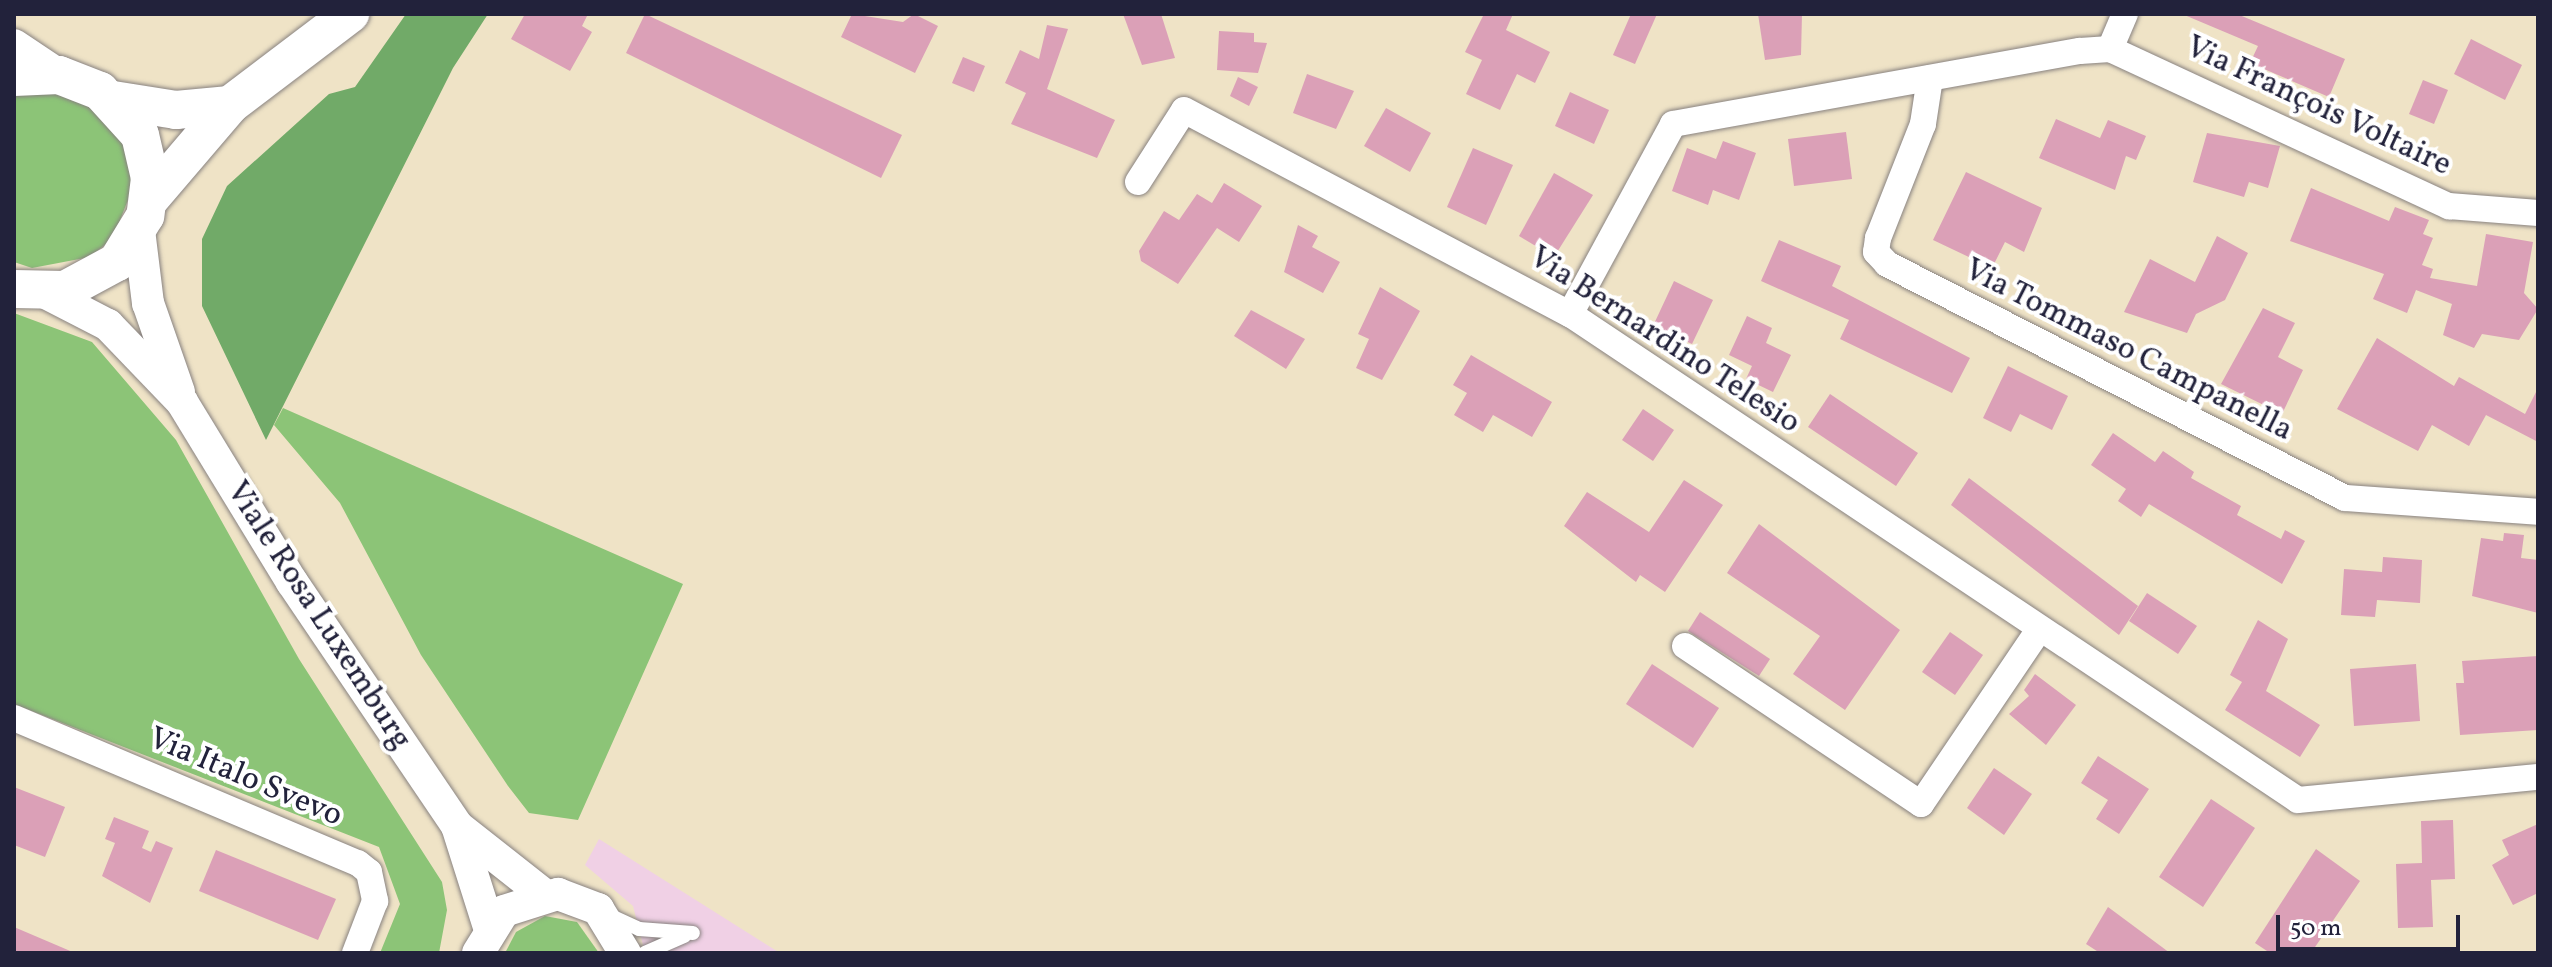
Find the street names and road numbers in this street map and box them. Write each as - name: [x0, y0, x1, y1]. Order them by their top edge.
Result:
- street label: Via François Voltaire: [2179, 28, 2457, 186]
- street label: Via Bernardino Telesio: [1521, 239, 1807, 443]
- street label: Via Tommaso Campanella: [1957, 251, 2299, 451]
- street label: Viale Rosa Luxemburg: [217, 475, 419, 757]
- street label: Via Italo Svevo: [142, 720, 348, 836]

